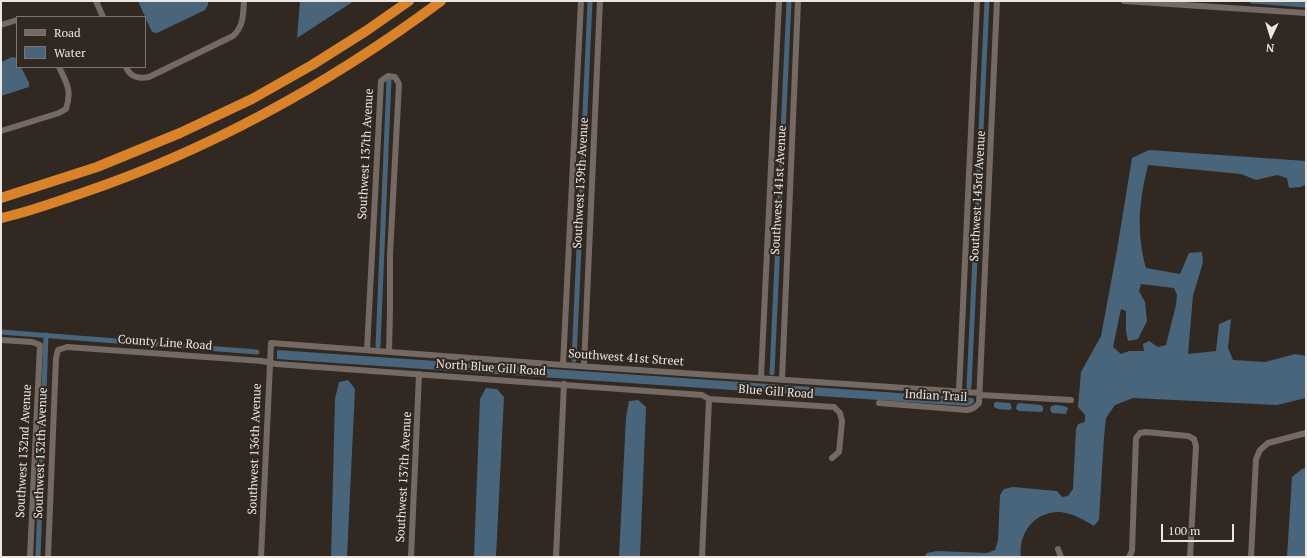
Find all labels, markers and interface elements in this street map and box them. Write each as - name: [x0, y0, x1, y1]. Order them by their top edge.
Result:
- legend: [16, 16, 146, 68]
- north arrow: [1251, 16, 1291, 56]
- text: Road: [54, 25, 81, 40]
- text: N: [1266, 41, 1275, 55]
- text: Water: [54, 45, 86, 60]
- street label: Southwest 137th Avenue: [355, 88, 377, 220]
- street label: Southwest 139th Avenue: [570, 117, 592, 249]
- street label: Southwest 141st Avenue: [768, 125, 790, 255]
- street label: Southwest 143rd Avenue: [967, 130, 989, 262]
- street label: County Line Road: [117, 333, 213, 353]
- street label: Southwest 41st Street: [568, 347, 684, 369]
- street label: North Blue Gill Road: [436, 357, 546, 379]
- street label: Blue Gill Road: [738, 382, 814, 402]
- street label: Southwest 136th Avenue: [246, 383, 264, 515]
- street label: Southwest 132nd Avenue: [13, 384, 35, 518]
- street label: Southwest 132th Avenue: [32, 387, 50, 519]
- street label: Indian Trail: [904, 387, 968, 405]
- street label: Southwest 137th Avenue: [393, 411, 415, 543]
- scale bar: [1163, 516, 1236, 542]
- text: 100 m: [1168, 523, 1200, 538]

